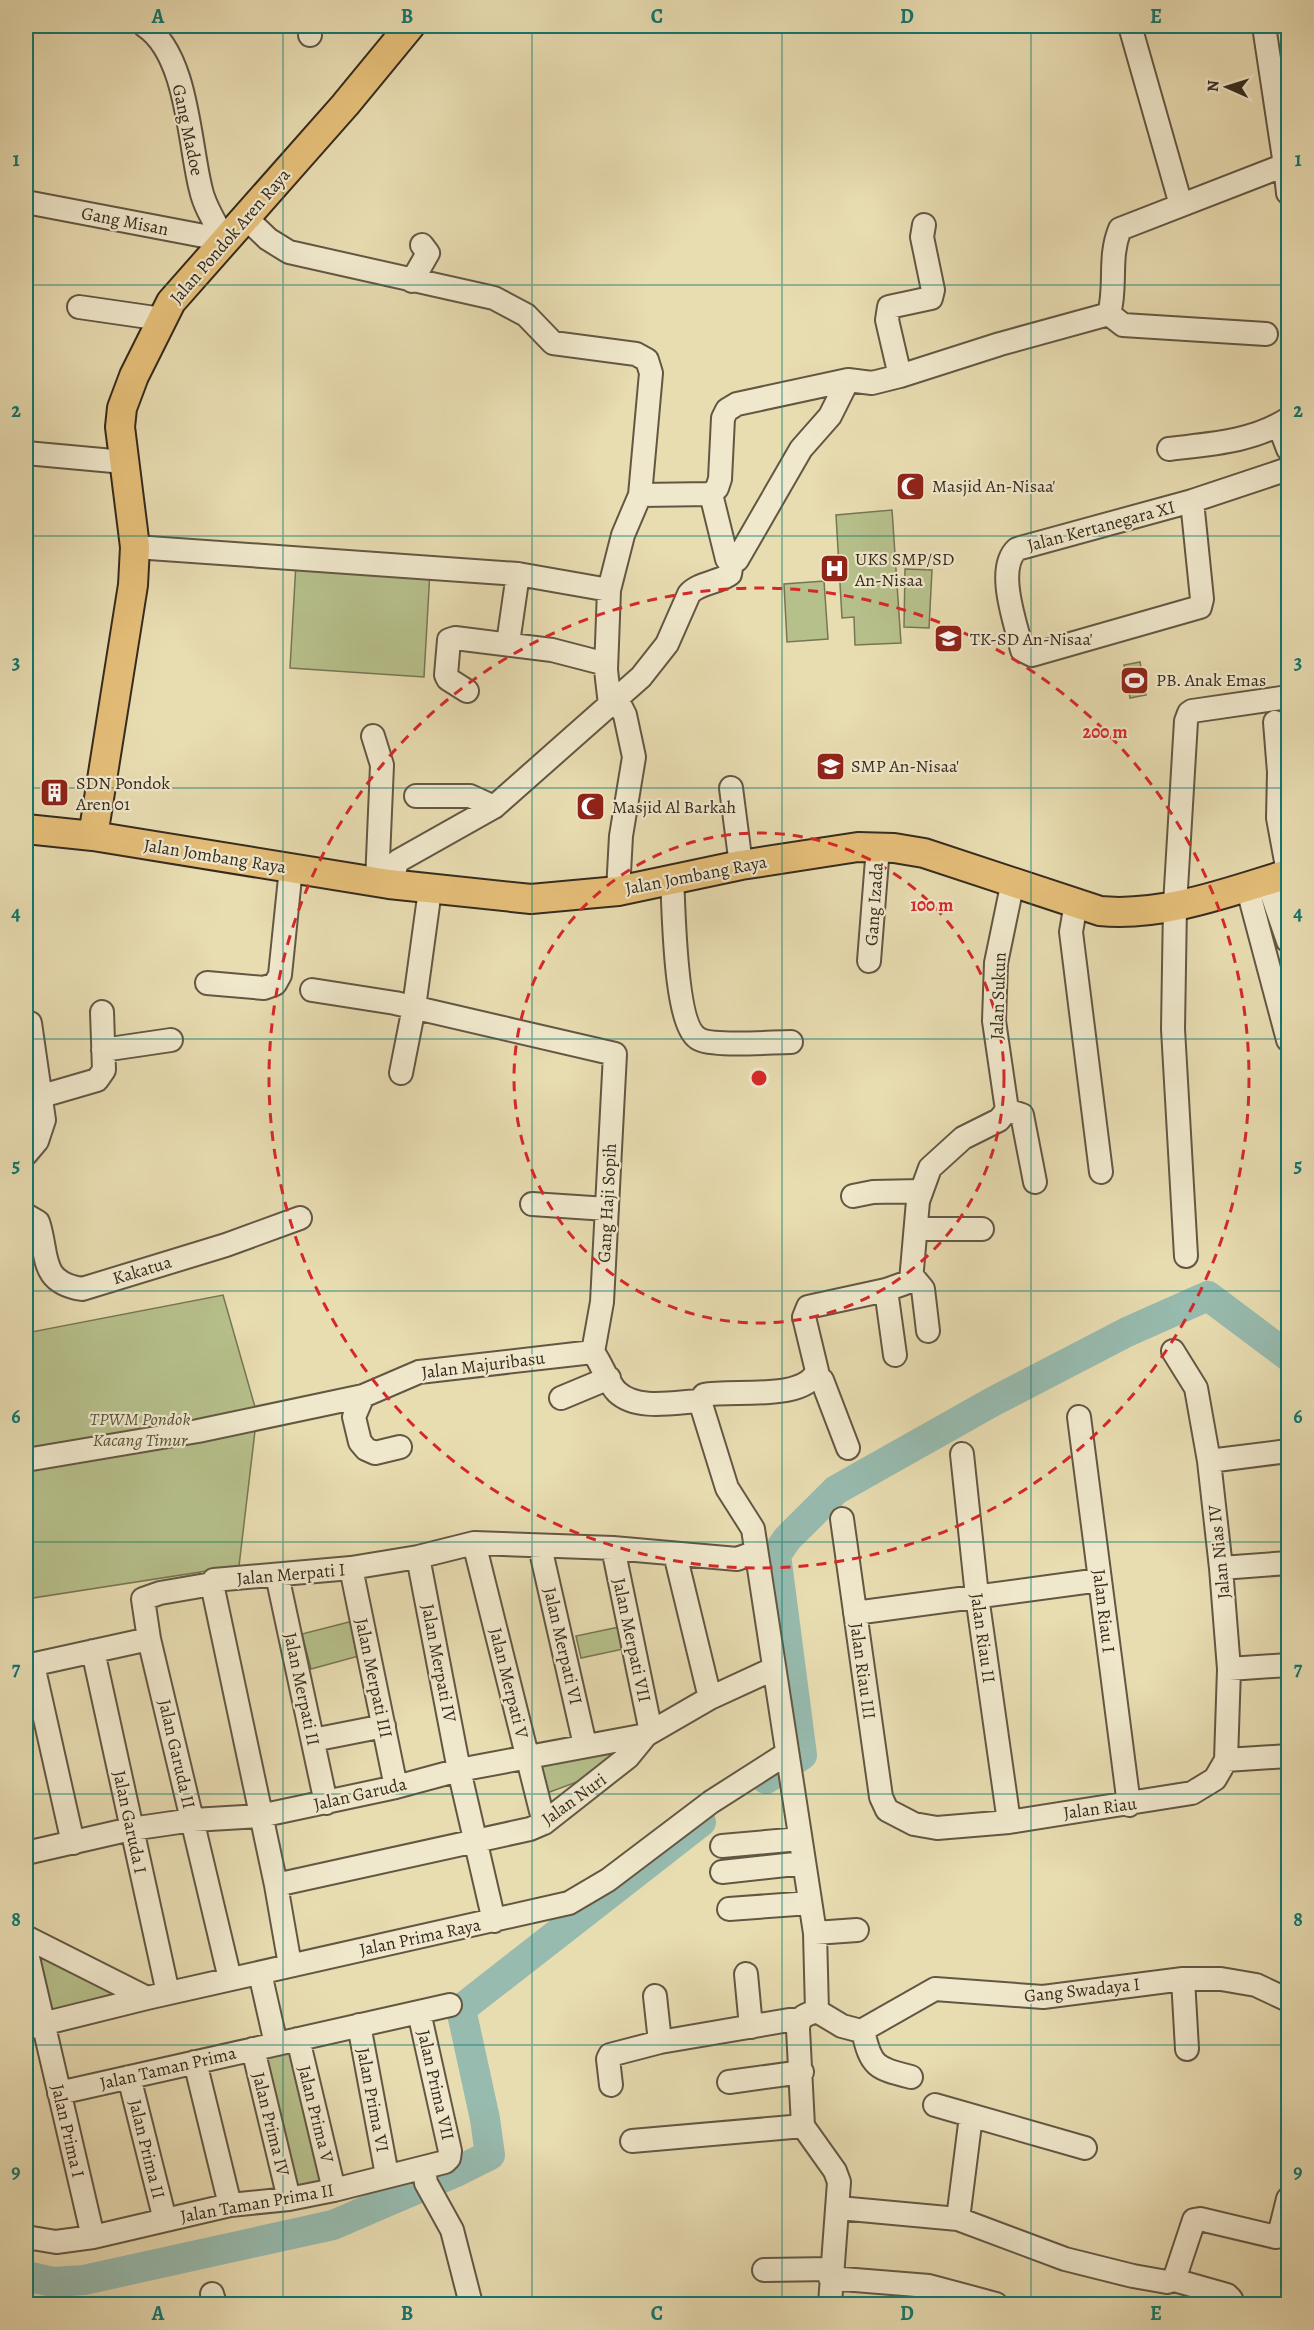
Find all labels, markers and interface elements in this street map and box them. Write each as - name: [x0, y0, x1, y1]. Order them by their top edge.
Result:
- text: A: [151, 3, 165, 30]
- text: B: [401, 3, 413, 30]
- text: C: [651, 3, 663, 30]
- text: D: [900, 3, 914, 30]
- text: E: [1150, 3, 1162, 30]
- north arrow: [1197, 57, 1257, 117]
- text: N: [1202, 80, 1224, 93]
- street label: Gang Madoe: [167, 82, 209, 178]
- text: 1: [12, 146, 20, 173]
- text: 1: [1294, 146, 1302, 173]
- street label: Jalan Pondok Aren Raya: [164, 163, 296, 309]
- street label: Gang Misan: [79, 201, 171, 241]
- text: 2: [11, 397, 21, 424]
- text: 2: [1293, 397, 1303, 424]
- mosque icon: Masjid An-Nisaa': [895, 470, 927, 502]
- place label: Masjid An-Nisaa': [932, 474, 1055, 498]
- street label: Jalan Kertanegara XI: [1025, 495, 1177, 557]
- place label: UKS SMP/SD An-Nisaa: [854, 547, 955, 592]
- hospital icon: UKS SMP/SD An-Nisaa: [818, 553, 850, 585]
- school or university icon: TK-SD An-Nisaa': [933, 623, 965, 655]
- place label: TK-SD An-Nisaa': [970, 627, 1093, 651]
- text: 3: [12, 649, 20, 676]
- text: 3: [1294, 649, 1302, 676]
- sports icon: PB. Anak Emas: [1119, 664, 1151, 696]
- place label: PB. Anak Emas: [1156, 668, 1266, 692]
- text: 200 m: [1082, 720, 1128, 744]
- school or university icon: SMP An-Nisaa': [814, 750, 846, 782]
- place label: SMP An-Nisaa': [851, 754, 959, 778]
- place label: SDN Pondok Aren 01: [75, 771, 170, 816]
- building icon: SDN Pondok Aren 01: [39, 777, 71, 809]
- mosque icon: Masjid Al Barkah: [575, 791, 607, 823]
- place label: Masjid Al Barkah: [612, 795, 737, 819]
- street label: Jalan Jombang Raya: [142, 833, 289, 879]
- street label: Jalan Jombang Raya: [623, 849, 769, 901]
- street label: Gang Izada: [859, 861, 889, 947]
- text: 100 m: [911, 893, 953, 917]
- text: 4: [11, 900, 21, 927]
- text: 4: [1293, 900, 1303, 927]
- street label: Jalan Sukun: [984, 952, 1012, 1040]
- centre of rings: [749, 1068, 769, 1088]
- street label: Gang Haji Sopih: [592, 1142, 622, 1263]
- text: 5: [12, 1152, 20, 1179]
- text: 5: [1294, 1152, 1302, 1179]
- street label: Kakatua: [110, 1249, 175, 1290]
- street label: Jalan Majuribasu: [420, 1345, 546, 1384]
- text: 6: [11, 1403, 21, 1430]
- text: 6: [1293, 1403, 1303, 1430]
- park label: TPWM Pondok Kacang Timur: [90, 1407, 190, 1452]
- street label: Jalan Nias IV: [1202, 1504, 1236, 1600]
- street label: Jalan Merpati I: [236, 1557, 346, 1591]
- street label: Jalan Riau I: [1087, 1568, 1121, 1654]
- street label: Jalan Merpati VII: [607, 1576, 657, 1704]
- street label: Jalan Merpati VI: [538, 1585, 588, 1707]
- street label: Jalan Riau II: [965, 1592, 1001, 1684]
- street label: Jalan Merpati IV: [416, 1602, 462, 1724]
- street label: Jalan Merpati III: [350, 1616, 398, 1740]
- street label: Jalan Riau III: [844, 1621, 882, 1721]
- street label: Jalan Merpati V: [484, 1625, 534, 1741]
- street label: Jalan Merpati II: [278, 1630, 326, 1748]
- text: 7: [12, 1655, 21, 1682]
- text: 7: [1294, 1655, 1303, 1682]
- street label: Jalan Garuda II: [153, 1697, 201, 1811]
- street label: Jalan Nuri: [537, 1767, 611, 1831]
- street label: Jalan Garuda I: [107, 1768, 153, 1876]
- street label: Jalan Garuda: [311, 1772, 409, 1816]
- street label: Jalan Riau: [1062, 1791, 1139, 1825]
- text: 8: [11, 1906, 21, 1933]
- text: 8: [1293, 1906, 1303, 1933]
- street label: Jalan Prima Raya: [357, 1912, 483, 1962]
- street label: Gang Swadaya I: [1023, 1972, 1141, 2008]
- street label: Jalan Prima VII: [412, 2027, 460, 2143]
- street label: Jalan Taman Prima: [98, 2041, 239, 2095]
- street label: Jalan Prima VI: [351, 2046, 395, 2154]
- street label: Jalan Prima V: [292, 2063, 340, 2165]
- street label: Jalan Prima IV: [247, 2070, 295, 2178]
- street label: Jalan Prima I: [46, 2082, 90, 2180]
- street label: Jalan Prima II: [123, 2097, 171, 2201]
- text: 9: [11, 2158, 21, 2185]
- text: 9: [1293, 2158, 1303, 2185]
- street label: Jalan Taman Prima II: [178, 2178, 336, 2228]
- text: A: [151, 2300, 165, 2327]
- text: B: [401, 2300, 413, 2327]
- text: C: [651, 2300, 663, 2327]
- text: D: [900, 2300, 914, 2327]
- text: E: [1150, 2300, 1162, 2327]

